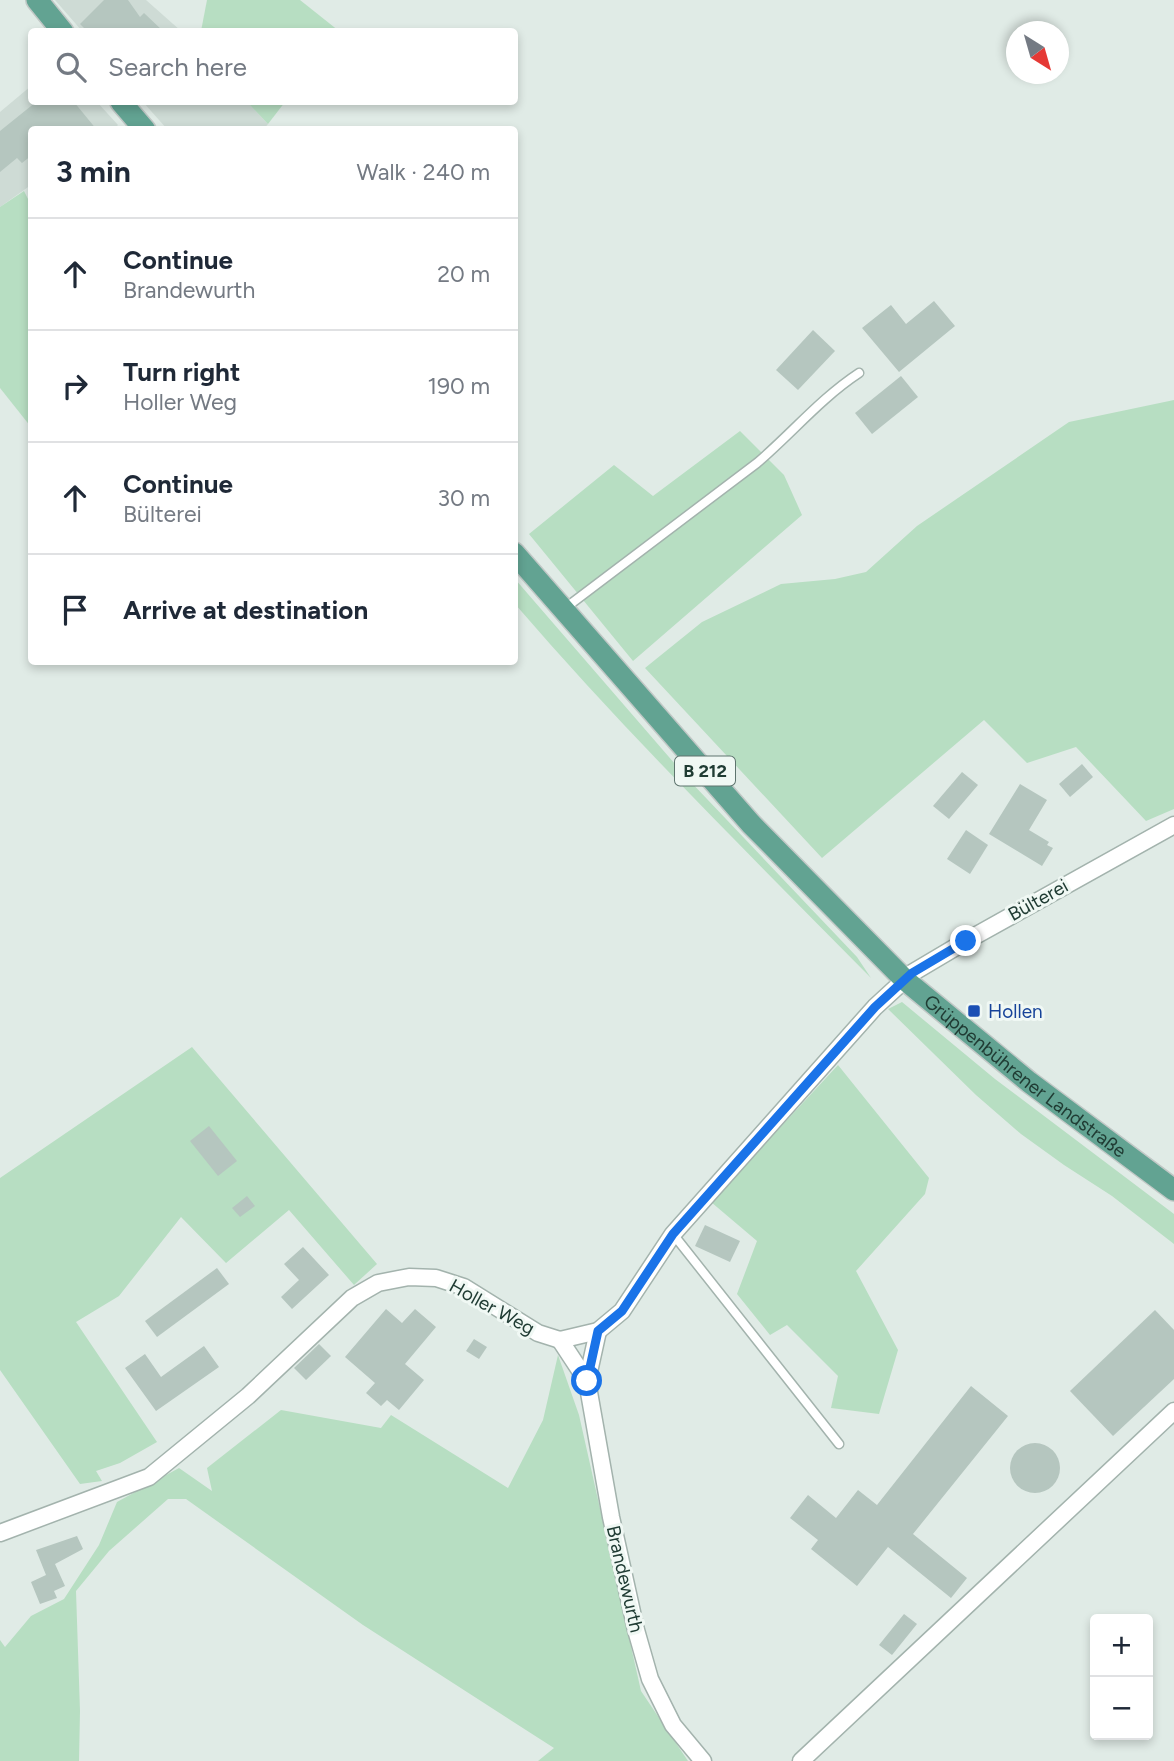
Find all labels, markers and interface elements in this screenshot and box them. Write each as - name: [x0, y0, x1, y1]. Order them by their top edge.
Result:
- north arrow: [1006, 21, 1069, 84]
- search box: [28, 28, 518, 105]
- icon: search: [52, 48, 90, 86]
- text: Search here: [108, 51, 247, 83]
- text: 3 min: [56, 153, 131, 190]
- text: Walk · 240 m: [357, 158, 490, 186]
- text: Continue: [123, 244, 233, 276]
- icon: ahead: [56, 255, 94, 293]
- text: 20 m: [437, 260, 490, 288]
- text: Brandewurth: [123, 276, 255, 304]
- text: Turn right: [123, 356, 240, 388]
- icon: right: [56, 367, 94, 405]
- text: 190 m: [427, 372, 490, 400]
- text: Holler Weg: [123, 388, 237, 416]
- text: Continue: [123, 468, 233, 500]
- icon: ahead: [56, 479, 94, 517]
- text: 30 m: [437, 484, 490, 512]
- text: Bülterei: [123, 500, 202, 528]
- icon: arrive: [56, 591, 94, 629]
- text: Arrive at destination: [123, 594, 368, 626]
- road number: B 212: [675, 756, 735, 786]
- street label: Bülterei: [1004, 874, 1072, 926]
- route end: [950, 925, 981, 956]
- street label: Grüppenbührener Landstraße: [920, 989, 1131, 1162]
- place label: Hollen: [988, 1000, 1043, 1023]
- marker: Hollen: [966, 1003, 982, 1019]
- street label: Holler Weg: [445, 1274, 539, 1340]
- route start: [571, 1365, 602, 1396]
- street label: Brandewurth: [602, 1523, 648, 1635]
- map controls: [1090, 1614, 1153, 1740]
- button: +: [1090, 1614, 1153, 1677]
- button: −: [1090, 1677, 1153, 1740]

